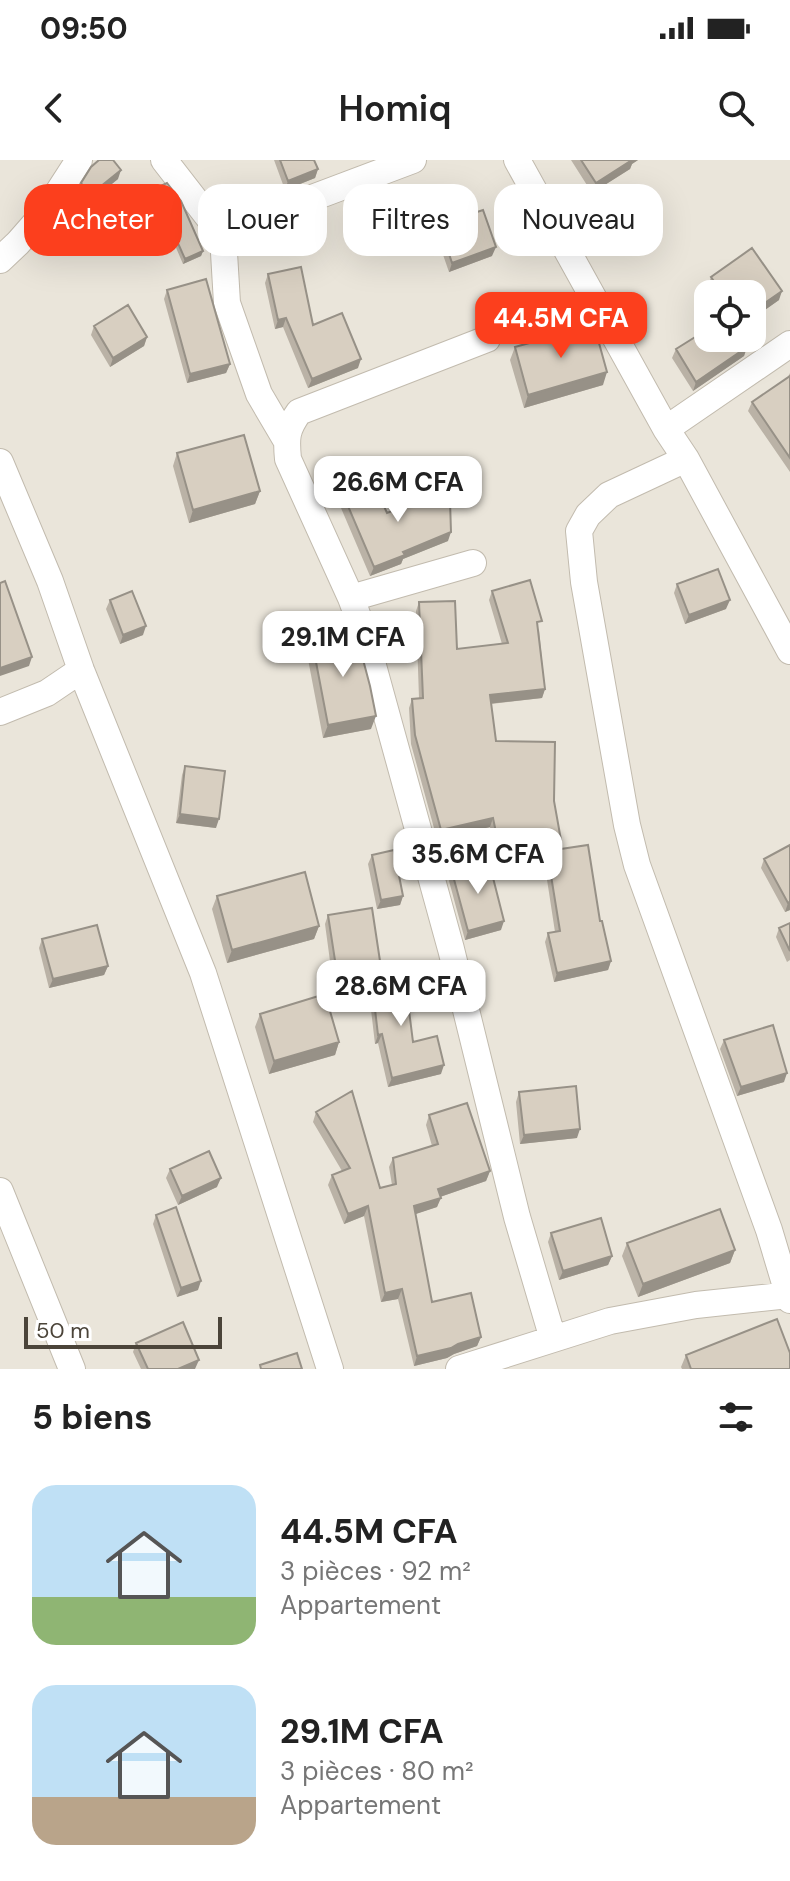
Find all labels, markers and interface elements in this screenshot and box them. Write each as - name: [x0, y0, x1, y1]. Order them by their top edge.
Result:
- text: 09:50: [40, 9, 128, 48]
- text: Homiq: [338, 85, 452, 132]
- icon: back: [32, 86, 76, 130]
- icon: search: [714, 86, 758, 130]
- chip: Acheter: [24, 184, 182, 256]
- chip: Louer: [198, 184, 327, 256]
- chip: Filtres: [343, 184, 478, 256]
- chip: Nouveau: [494, 184, 663, 256]
- map controls: [694, 280, 766, 352]
- button: locate: [694, 280, 766, 352]
- pin: 44.5M CFA: [469, 292, 653, 360]
- text: 44.5M CFA: [493, 301, 629, 335]
- pin: 26.6M CFA: [306, 456, 490, 524]
- text: 26.6M CFA: [332, 465, 464, 499]
- pin: 29.1M CFA: [251, 611, 435, 679]
- text: 29.1M CFA: [280, 620, 406, 654]
- pin: 35.6M CFA: [386, 828, 570, 896]
- text: 35.6M CFA: [411, 837, 545, 871]
- pin: 28.6M CFA: [309, 960, 493, 1028]
- text: 28.6M CFA: [335, 969, 467, 1003]
- scale bar: [24, 1313, 222, 1349]
- text: 50 m: [36, 1316, 90, 1345]
- text: 5 biens: [32, 1395, 152, 1440]
- icon: filters: [714, 1395, 758, 1439]
- text: 44.5M CFA: [280, 1509, 458, 1554]
- icon: home: [96, 1517, 192, 1613]
- text: 3 pièces · 92 m²: [280, 1554, 471, 1588]
- text: Appartement: [280, 1588, 441, 1622]
- text: 29.1M CFA: [280, 1709, 444, 1754]
- icon: home: [96, 1717, 192, 1813]
- text: 3 pièces · 80 m²: [280, 1754, 474, 1788]
- text: Appartement: [280, 1788, 441, 1822]

